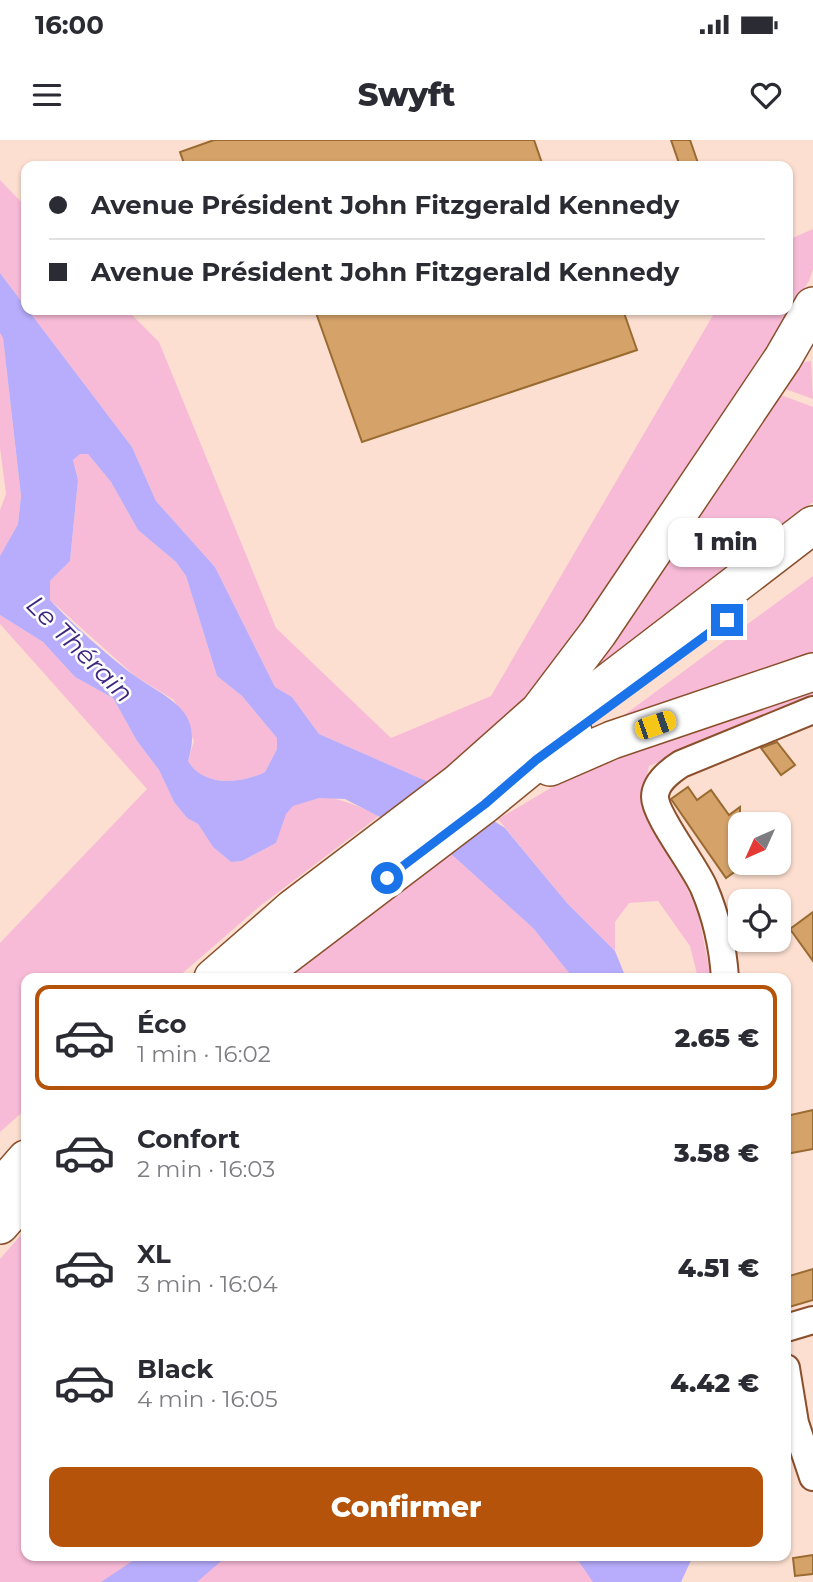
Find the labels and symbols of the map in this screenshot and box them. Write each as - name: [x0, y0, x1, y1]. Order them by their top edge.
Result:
- callout: 1 min: [669, 518, 785, 568]
- water label: Le Thérain: [20, 589, 140, 709]
- route end: [711, 604, 743, 636]
- car: [632, 708, 679, 742]
- north arrow: [728, 812, 791, 875]
- route start: [371, 862, 403, 894]

